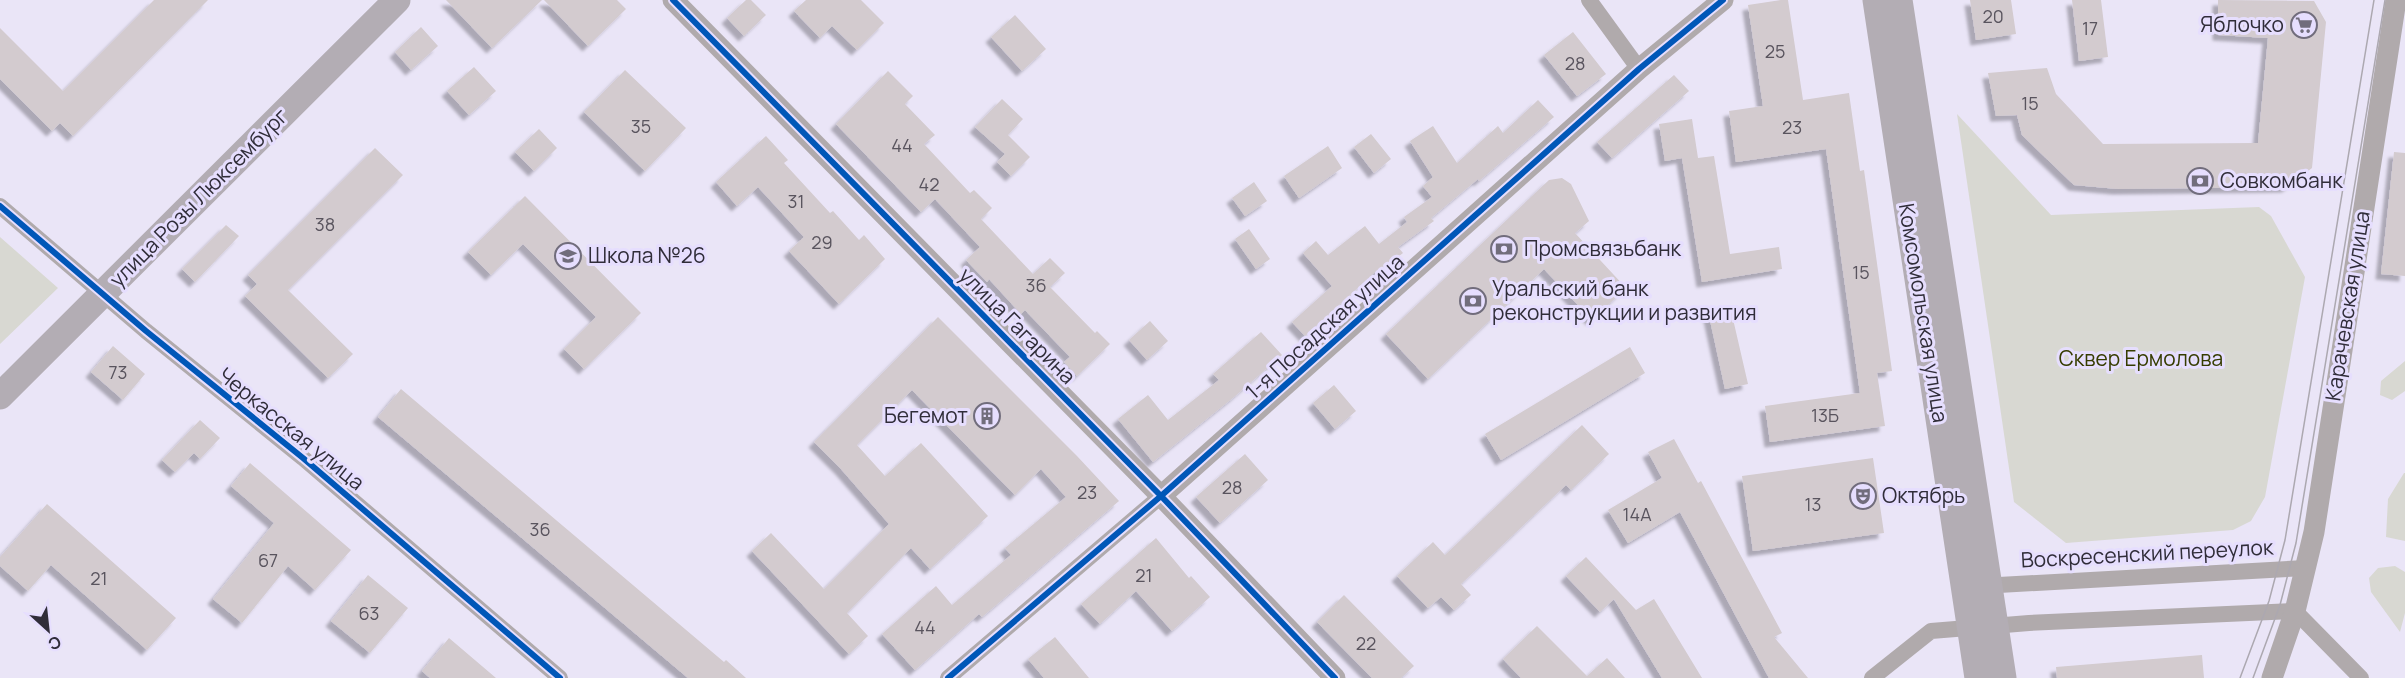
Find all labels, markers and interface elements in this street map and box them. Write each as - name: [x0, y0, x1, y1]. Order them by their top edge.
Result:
- house number: 20: [1982, 4, 2004, 28]
- place label: Яблочко: [2200, 10, 2284, 38]
- supermarket icon: Яблочко: [2289, 10, 2319, 40]
- house number: 17: [2082, 16, 2098, 40]
- house number: 25: [1765, 39, 1785, 63]
- house number: 28: [1565, 51, 1585, 75]
- house number: 15: [2021, 91, 2039, 115]
- street label: улица Розы Люксембург: [103, 102, 294, 293]
- house number: 35: [631, 114, 651, 138]
- house number: 23: [1782, 115, 1802, 139]
- house number: 44: [891, 133, 913, 157]
- bank icon: Совкомбанк: [2185, 166, 2215, 196]
- place label: Совкомбанк: [2220, 166, 2343, 194]
- house number: 42: [919, 172, 939, 196]
- house number: 31: [788, 189, 804, 213]
- street label: Комсомольская улица: [1893, 201, 1955, 424]
- street label: Карачевская улица: [2318, 209, 2376, 403]
- house number: 38: [315, 212, 335, 236]
- house number: 29: [811, 230, 833, 254]
- bank icon: Промсвязьбанк: [1489, 234, 1519, 264]
- place label: Промсвязьбанк: [1524, 234, 1682, 262]
- school or university icon: Школа №26: [553, 241, 583, 271]
- place label: Школа №26: [588, 241, 706, 269]
- street label: 1-я Посадская улица: [1239, 247, 1410, 405]
- house number: 15: [1852, 260, 1870, 284]
- street label: улица Гагарина: [953, 261, 1082, 390]
- house number: 36: [1025, 273, 1047, 297]
- place label: Уральский банк реконструкции и развития: [1492, 274, 1757, 326]
- bank icon: Уральский банк реконструкции и развития: [1458, 286, 1488, 316]
- park label: Сквер Ермолова: [2059, 344, 2223, 372]
- house number: 73: [109, 360, 128, 384]
- street label: Черкасская улица: [213, 361, 371, 496]
- place label: Бегемот: [884, 401, 968, 429]
- building icon: Бегемот: [972, 401, 1002, 431]
- house number: 13Б: [1811, 403, 1839, 427]
- house number: 28: [1222, 475, 1242, 499]
- house number: 23: [1077, 480, 1097, 504]
- theatre icon: Октябрь: [1848, 481, 1878, 511]
- place label: Октябрь: [1882, 481, 1965, 509]
- house number: 13: [1805, 492, 1821, 516]
- house number: 14А: [1622, 502, 1652, 526]
- house number: 36: [529, 517, 551, 541]
- street label: Воскресенский переулок: [2020, 532, 2274, 574]
- house number: 67: [258, 548, 278, 572]
- house number: 21: [1135, 563, 1153, 587]
- house number: 21: [90, 566, 108, 590]
- north arrow: [18, 600, 78, 660]
- house number: 63: [358, 601, 380, 625]
- house number: 44: [914, 615, 936, 639]
- text: С: [44, 631, 65, 656]
- house number: 22: [1356, 631, 1376, 655]

